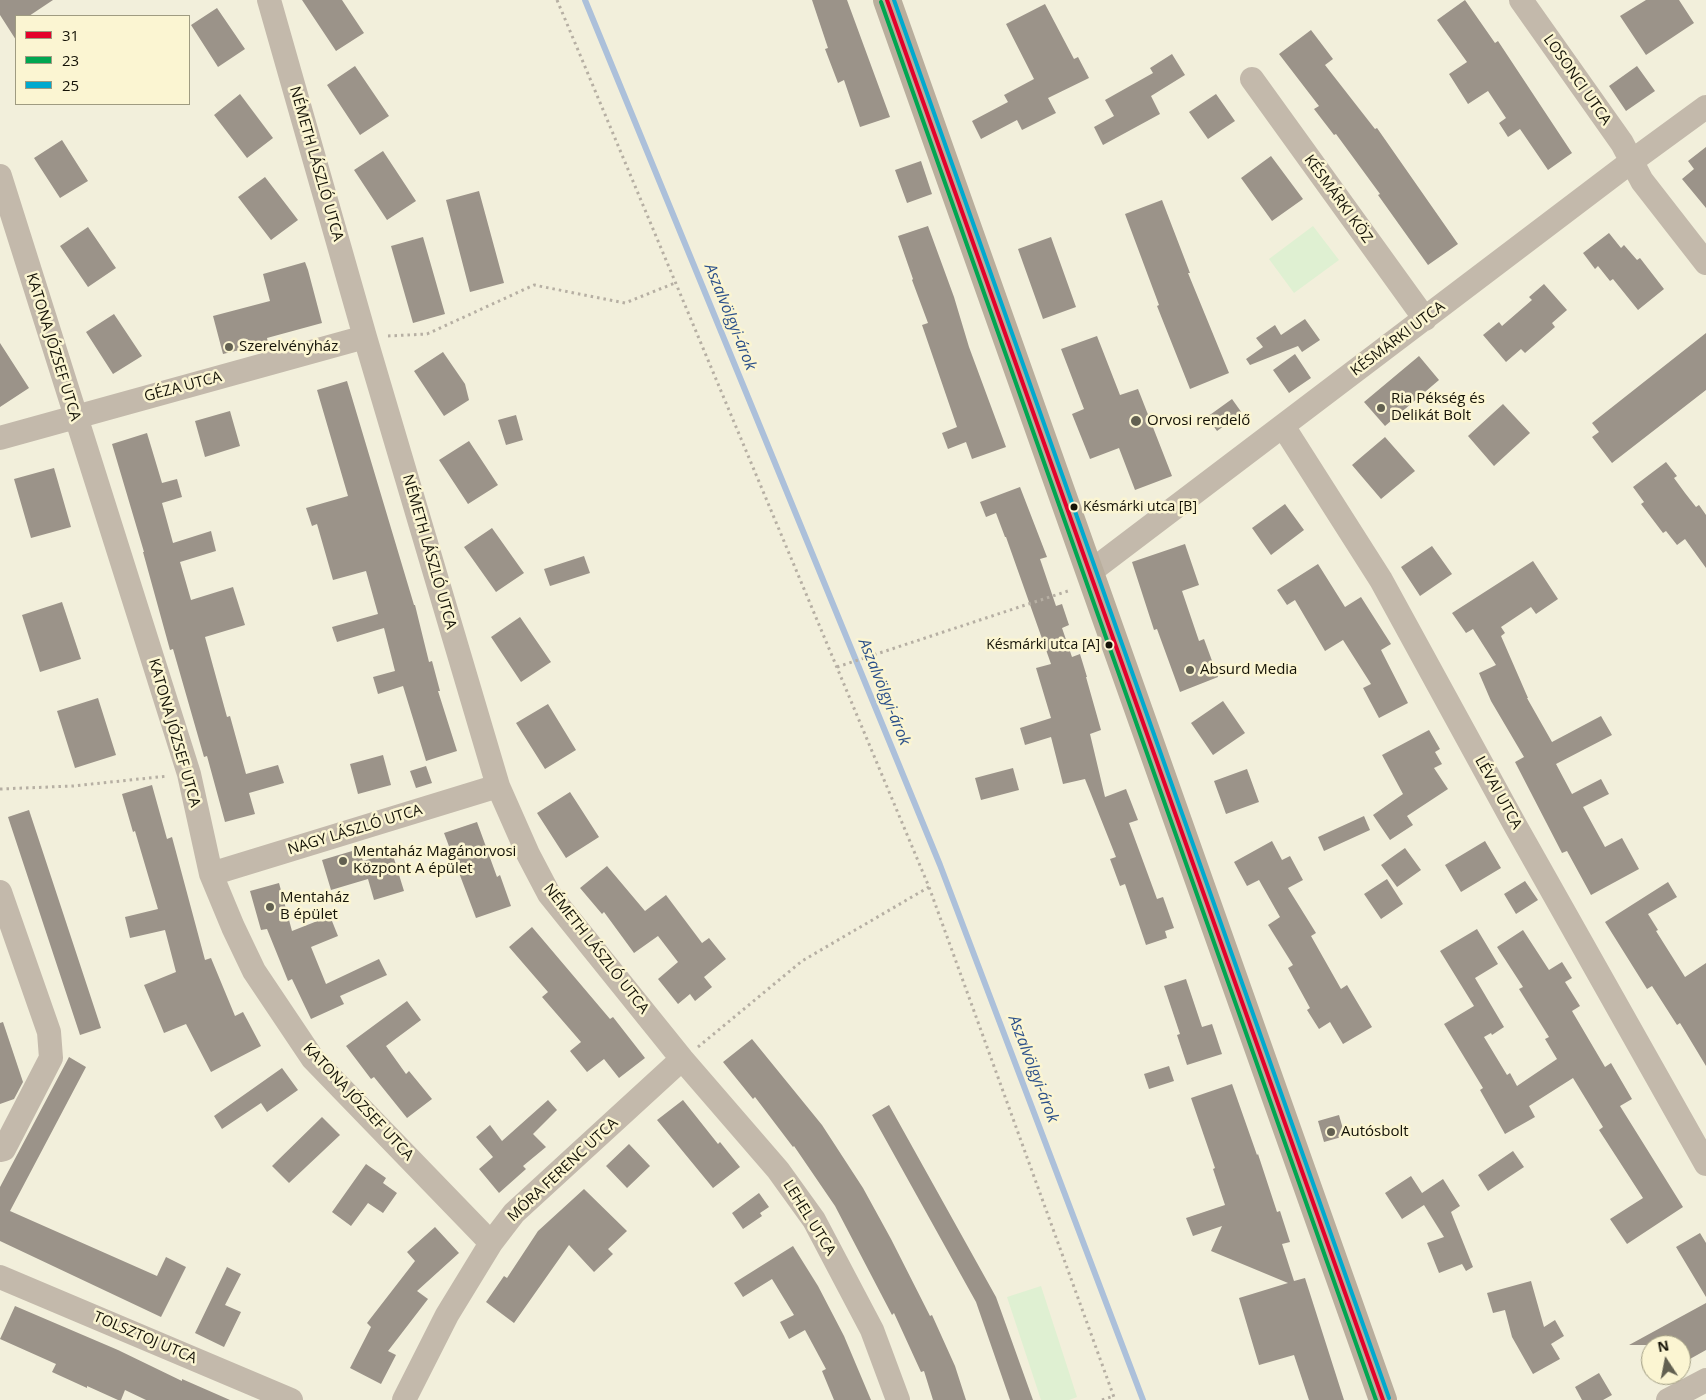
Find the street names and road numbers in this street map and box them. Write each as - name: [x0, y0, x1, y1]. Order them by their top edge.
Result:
- street label: LOSONCI UTCA: [1539, 31, 1615, 129]
- street label: NÉMETH LÁSZLÓ UTCA: [285, 84, 347, 244]
- street label: KÉSMÁRKI KÖZ: [1300, 151, 1376, 247]
- street label: KATONA JÓZSEF UTCA: [22, 271, 84, 423]
- street label: KÉSMÁRKI UTCA: [1347, 298, 1449, 380]
- street label: GÉZA UTCA: [142, 368, 224, 406]
- street label: NÉMETH LÁSZLÓ UTCA: [398, 472, 460, 632]
- street label: KATONA JÓZSEF UTCA: [144, 657, 204, 809]
- street label: LÉVAI UTCA: [1471, 753, 1525, 833]
- street label: NAGY LÁSZLÓ UTCA: [286, 801, 424, 859]
- street label: NÉMETH LÁSZLÓ UTCA: [540, 880, 652, 1018]
- street label: KATONA JÓZSEF UTCA: [299, 1040, 417, 1164]
- street label: MÓRA FERENC UTCA: [504, 1114, 622, 1226]
- street label: LEHEL UTCA: [779, 1177, 839, 1259]
- street label: TOLSZTOJ UTCA: [91, 1308, 199, 1368]

